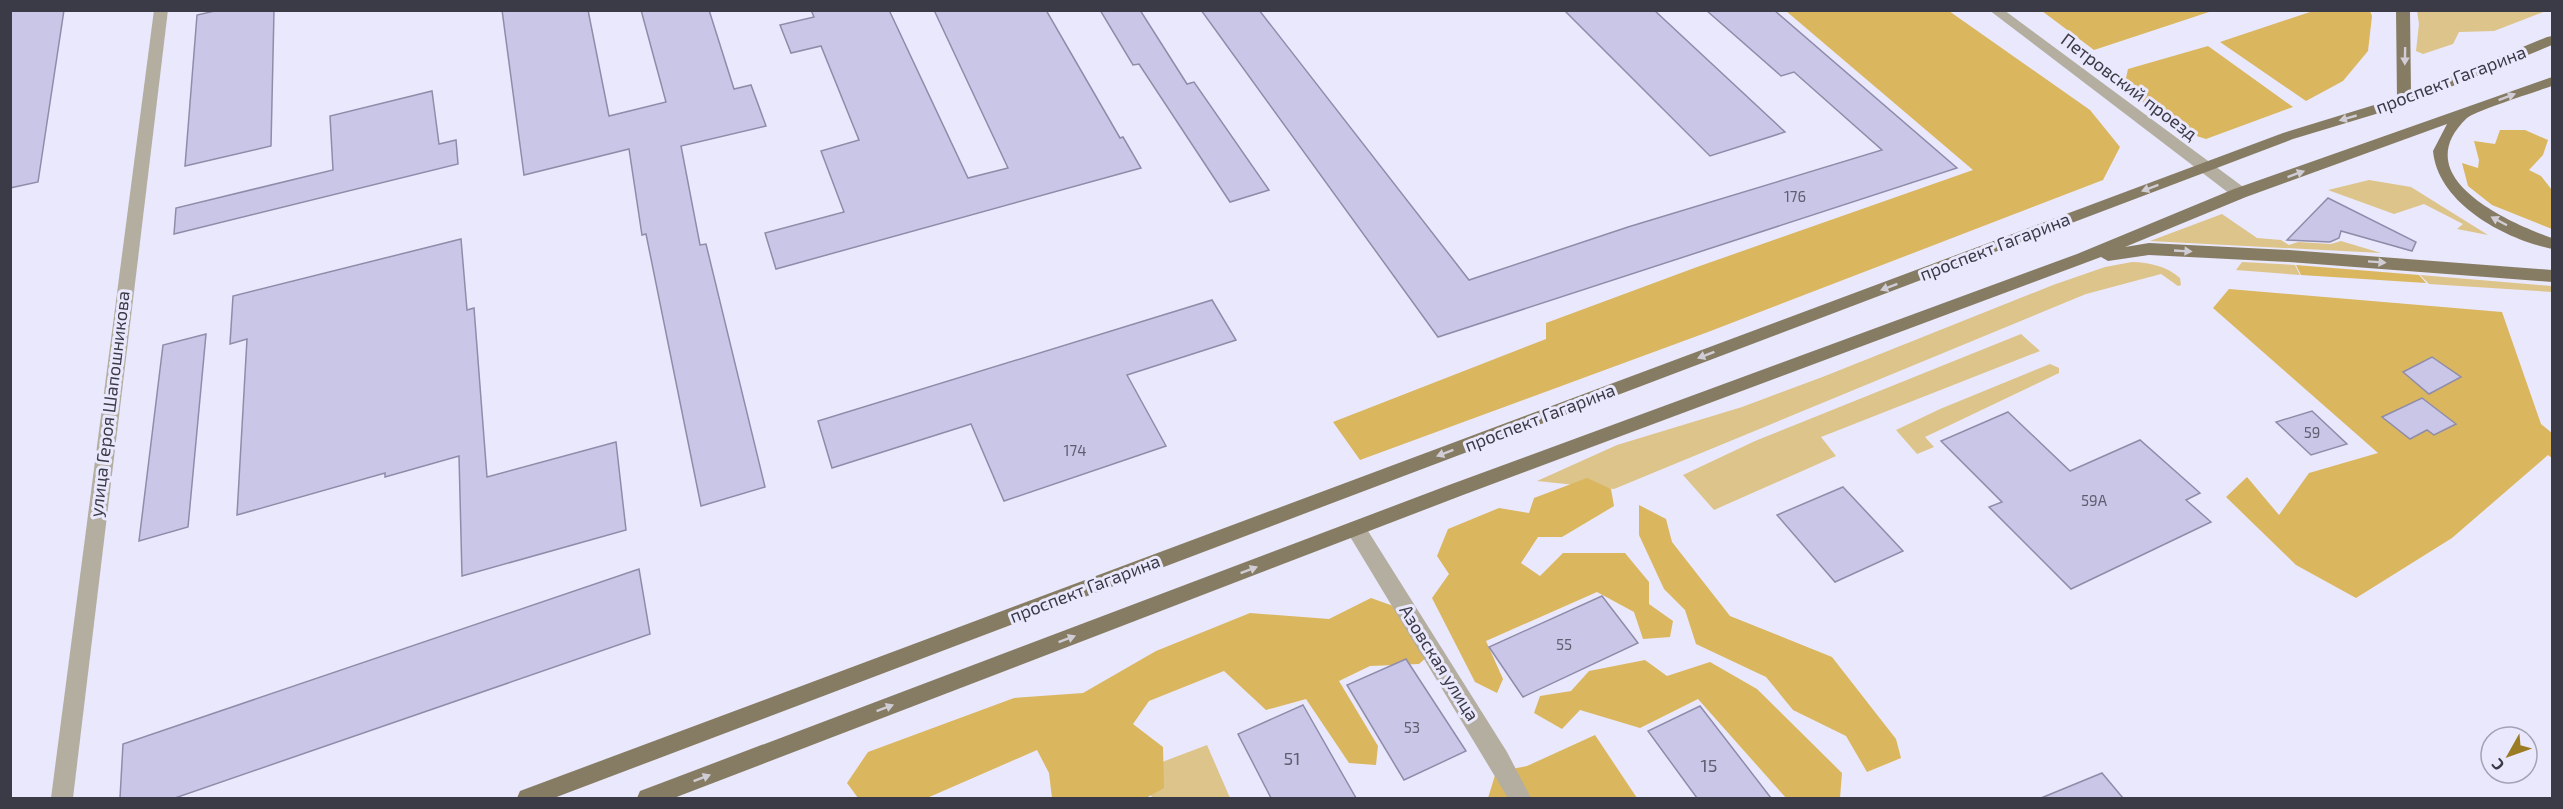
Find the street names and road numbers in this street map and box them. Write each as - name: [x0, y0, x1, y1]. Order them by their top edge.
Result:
- street label: Петровский проезд: [2057, 28, 2202, 145]
- street label: проспект Гагарина: [2372, 40, 2529, 118]
- street label: проспект Гагарина: [1916, 207, 2073, 285]
- street label: улица Героя Шапошникова: [84, 290, 134, 518]
- street label: проспект Гагарина: [1461, 378, 1618, 456]
- street label: проспект Гагарина: [1006, 549, 1163, 627]
- street label: Азовская улица: [1395, 600, 1484, 725]

